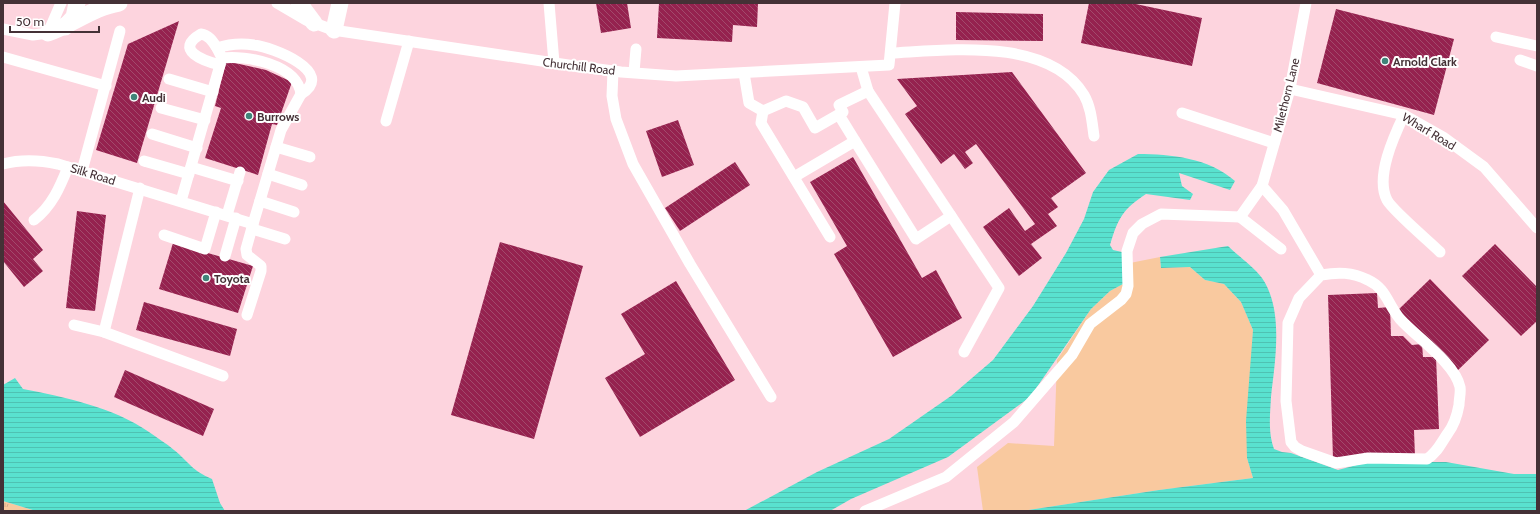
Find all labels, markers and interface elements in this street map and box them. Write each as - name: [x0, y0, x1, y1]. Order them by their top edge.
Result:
- scale bar: [10, 8, 99, 34]
- text: 50 m: [16, 14, 44, 29]
- street label: Churchill Road: [542, 54, 616, 78]
- place label: Arnold Clark: [1393, 54, 1457, 69]
- street label: Milethorn Lane: [1270, 56, 1302, 134]
- marker: Arnold Clark: [1380, 56, 1390, 66]
- place label: Audi: [142, 90, 166, 105]
- marker: Audi: [129, 92, 139, 102]
- place label: Burrows: [257, 109, 299, 124]
- street label: Wharf Road: [1399, 109, 1459, 153]
- marker: Burrows: [244, 111, 254, 121]
- street label: Silk Road: [69, 160, 117, 188]
- place label: Toyota: [214, 271, 250, 286]
- marker: Toyota: [201, 273, 211, 283]

